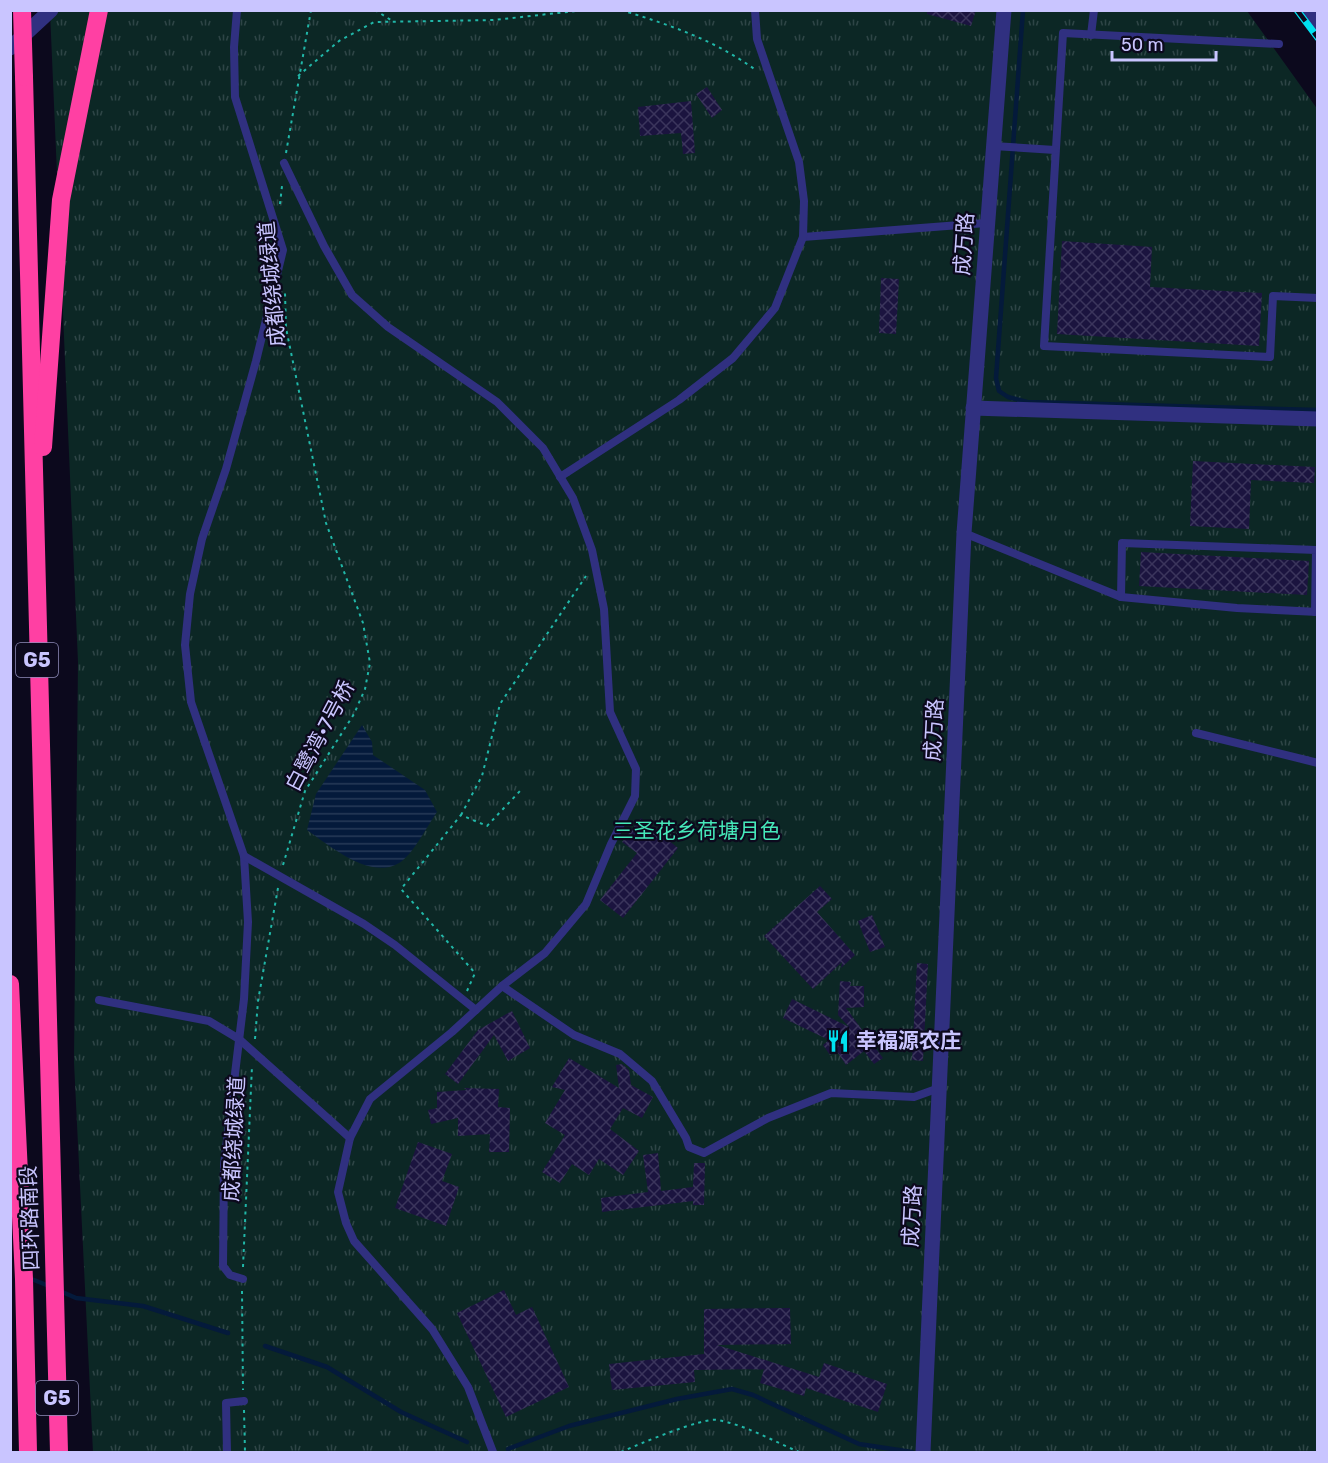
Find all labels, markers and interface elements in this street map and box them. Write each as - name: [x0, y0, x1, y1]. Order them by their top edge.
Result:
- scale bar: [1112, 24, 1216, 62]
- text: 50 m: [1121, 34, 1164, 56]
- street label: 成万路: [949, 212, 978, 276]
- street label: 成都绕城绿道: [254, 220, 289, 348]
- road number: G5: [16, 643, 58, 677]
- street label: 白鹭湾·7号桥: [280, 676, 359, 795]
- street label: 成万路: [919, 698, 948, 762]
- park label: 三圣花乡荷塘月色: [613, 818, 781, 843]
- restaurant icon: 幸福源农庄: [825, 1028, 851, 1054]
- place label: 幸福源农庄: [856, 1028, 961, 1053]
- street label: 成都绕城绿道: [218, 1075, 249, 1203]
- street label: 四环路南段: [15, 1165, 44, 1271]
- street label: 成万路: [897, 1184, 926, 1248]
- road number: G5: [36, 1381, 78, 1415]

